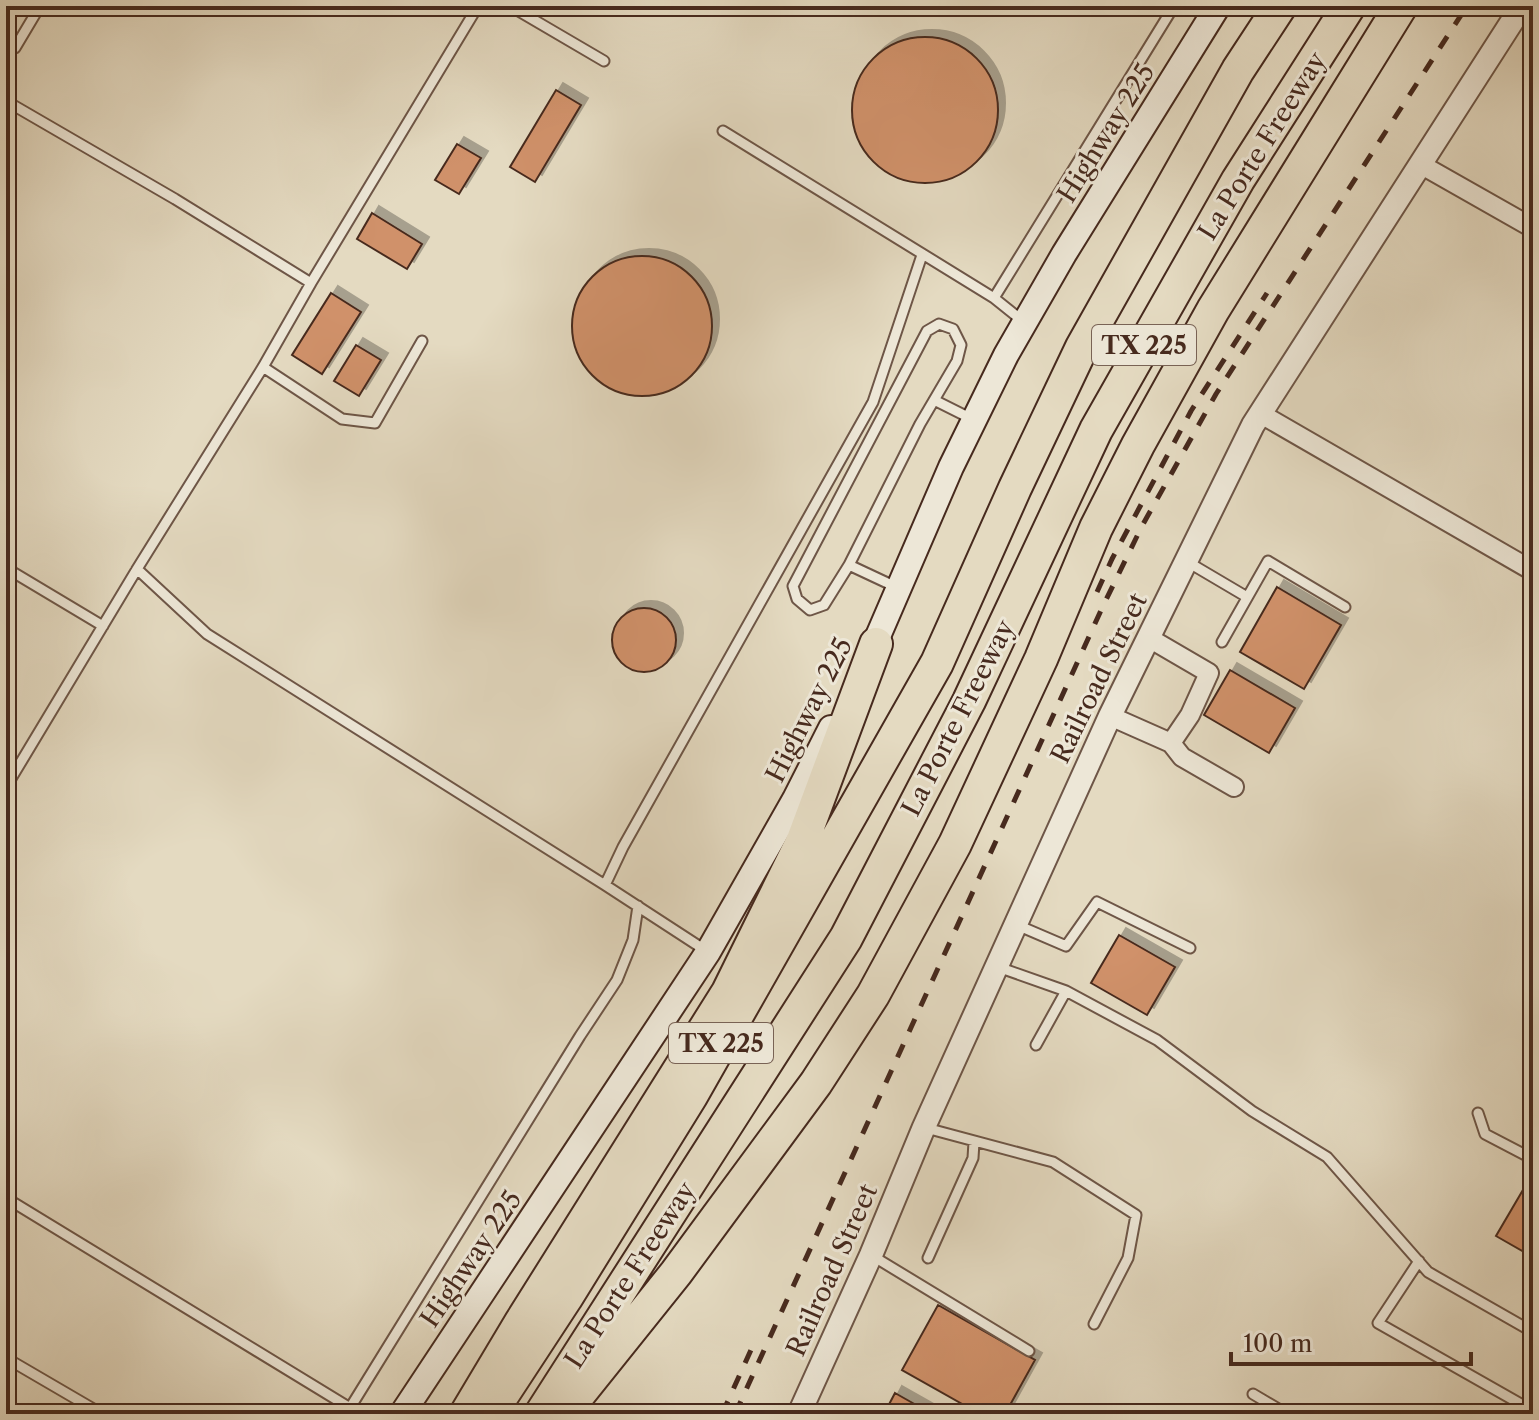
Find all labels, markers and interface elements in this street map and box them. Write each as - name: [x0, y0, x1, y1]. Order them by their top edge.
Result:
- street label: La Porte Freeway: [1191, 46, 1333, 246]
- street label: Highway 225: [1051, 58, 1161, 208]
- road number: TX 225: [1092, 325, 1196, 365]
- street label: Railroad Street: [1044, 587, 1154, 768]
- street label: La Porte Freeway: [895, 614, 1022, 821]
- street label: Highway 225: [759, 632, 859, 788]
- road number: TX 225: [669, 1023, 773, 1063]
- street label: La Porte Freeway: [558, 1175, 702, 1374]
- street label: Railroad Street: [780, 1178, 885, 1361]
- street label: Highway 225: [414, 1185, 528, 1333]
- scale bar: [1231, 1316, 1471, 1366]
- text: 100 m: [1243, 1329, 1312, 1358]

